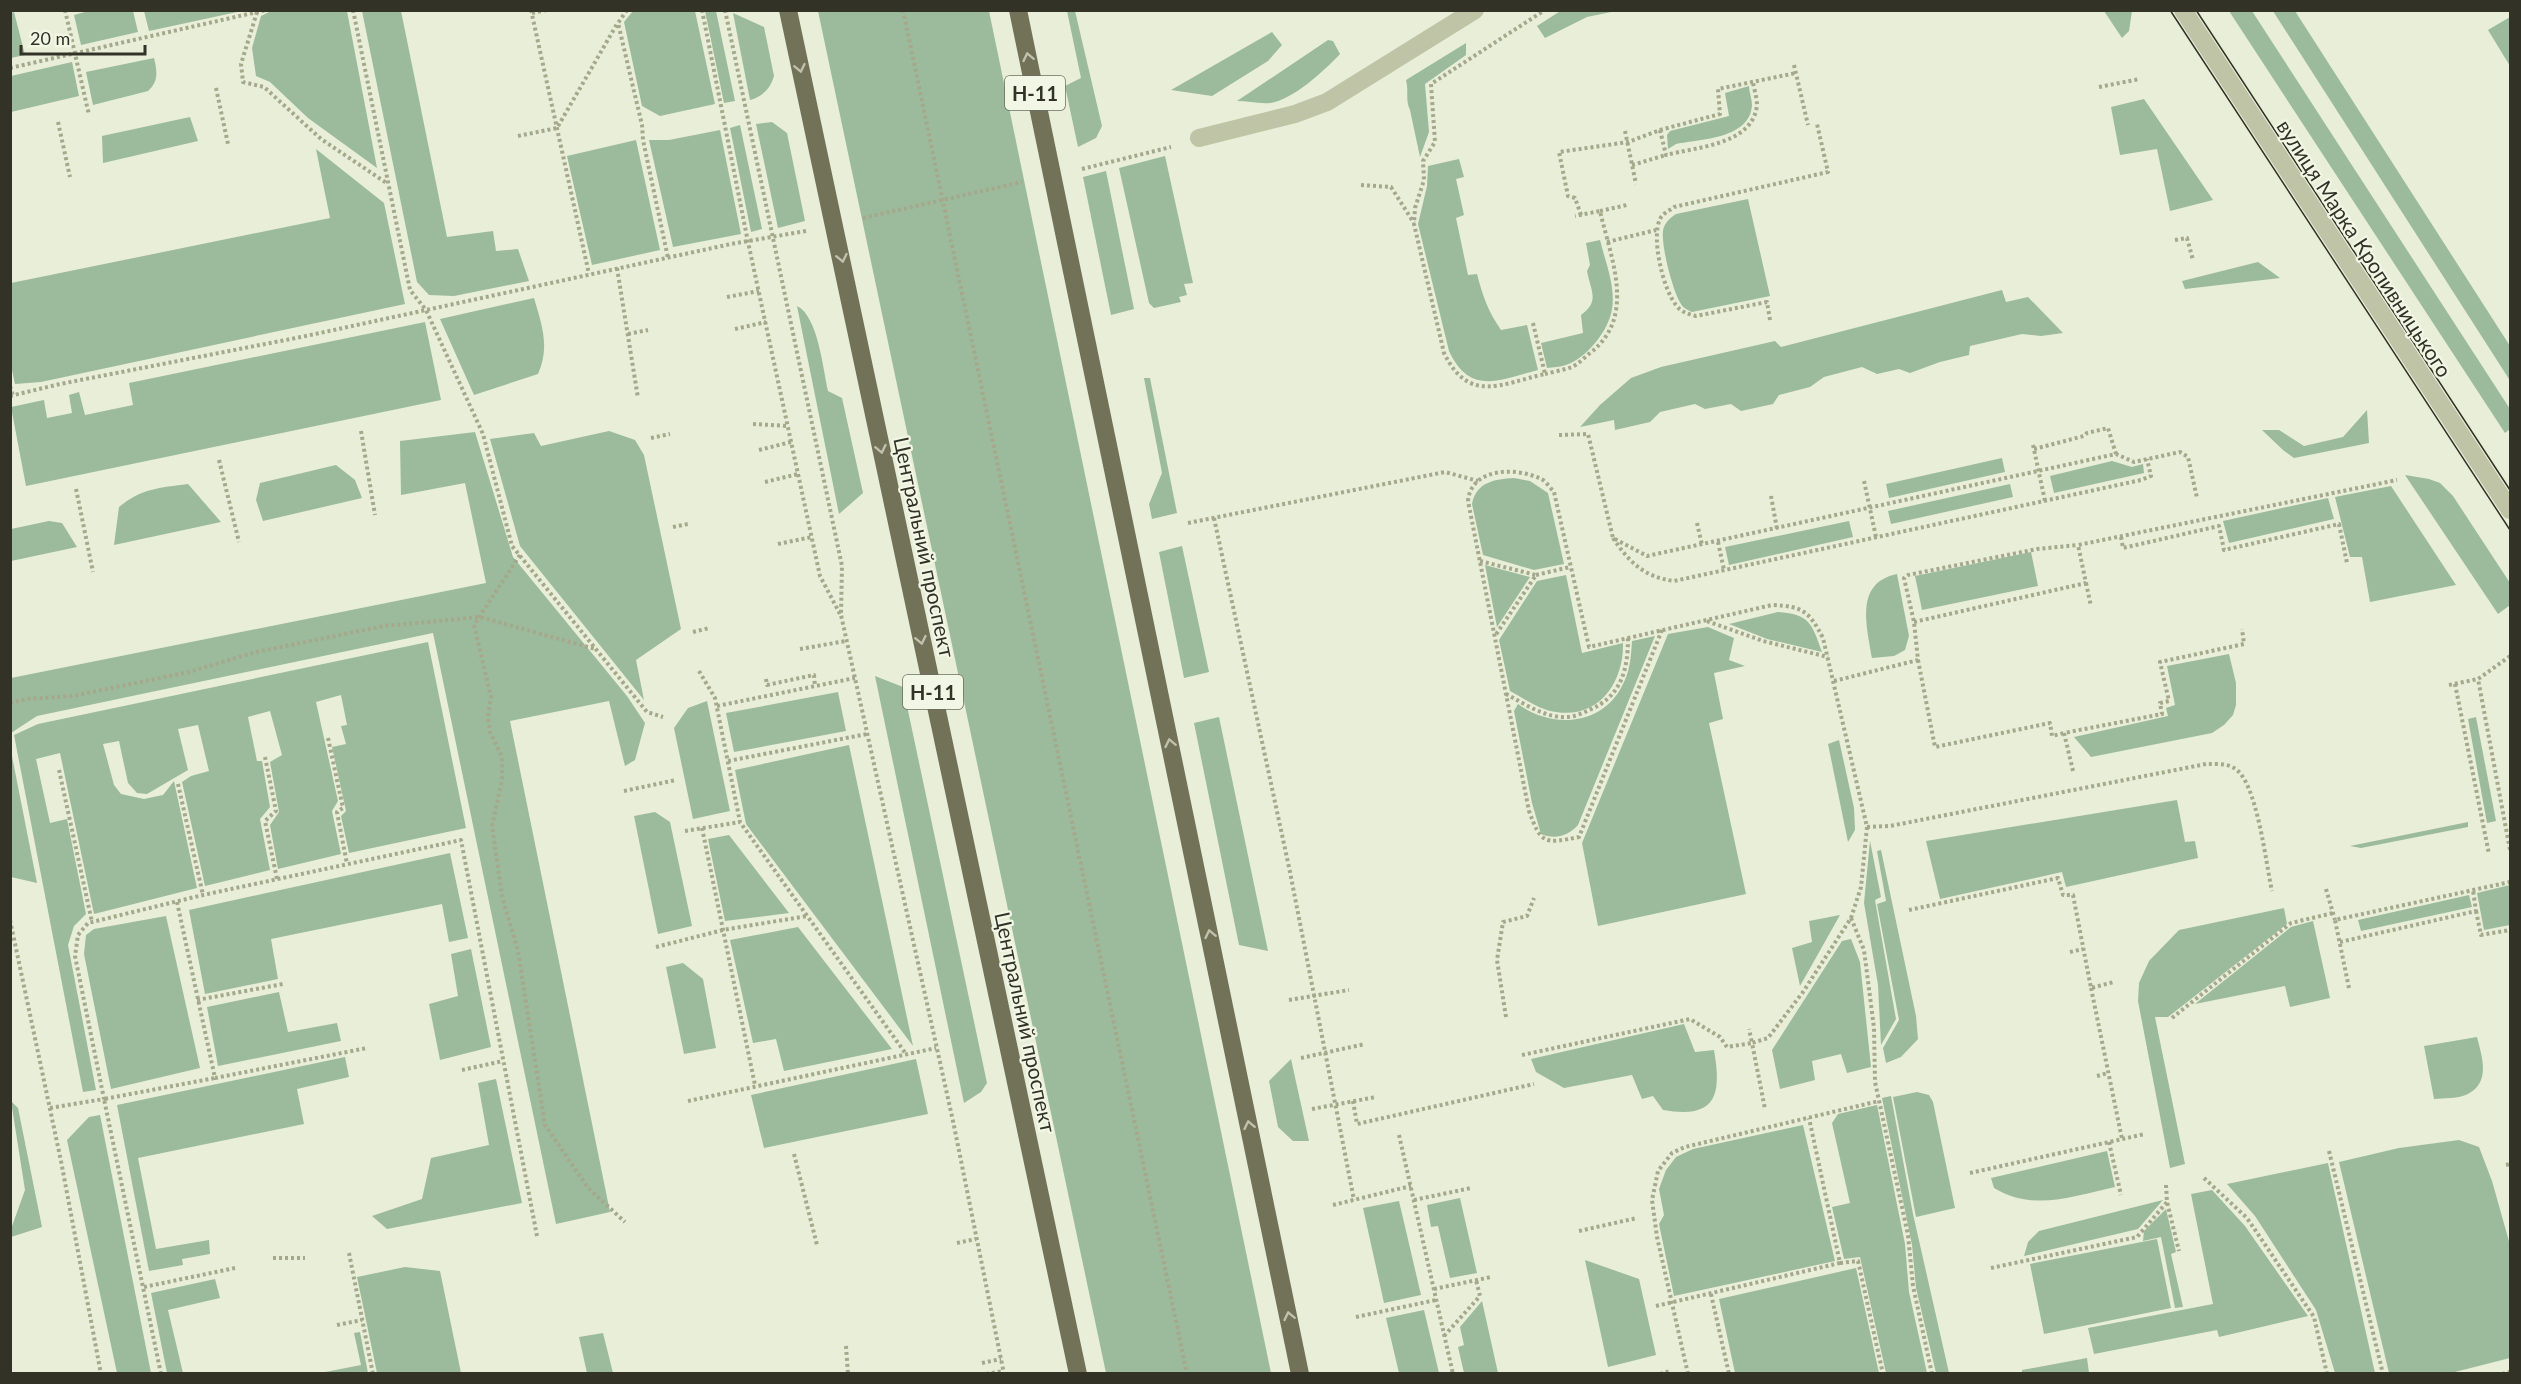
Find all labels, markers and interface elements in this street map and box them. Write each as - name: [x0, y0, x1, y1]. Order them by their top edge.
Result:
- scale bar: [21, 18, 146, 56]
- text: 20 m: [30, 27, 70, 49]
- one-way arrow: [1022, 52, 1035, 62]
- one-way arrow: [793, 62, 806, 72]
- road number: Н-11: [1005, 76, 1065, 110]
- street label: вулиця Марка Кропивницького: [2272, 115, 2458, 381]
- one-way arrow: [835, 253, 848, 263]
- street label: Центральний проспект: [889, 434, 961, 660]
- one-way arrow: [874, 444, 887, 454]
- one-way arrow: [914, 635, 927, 645]
- road number: Н-11: [903, 675, 963, 709]
- one-way arrow: [1164, 739, 1177, 749]
- street label: Центральний проспект: [990, 909, 1062, 1135]
- one-way arrow: [1204, 930, 1217, 940]
- one-way arrow: [1243, 1121, 1256, 1131]
- one-way arrow: [1283, 1311, 1296, 1321]

